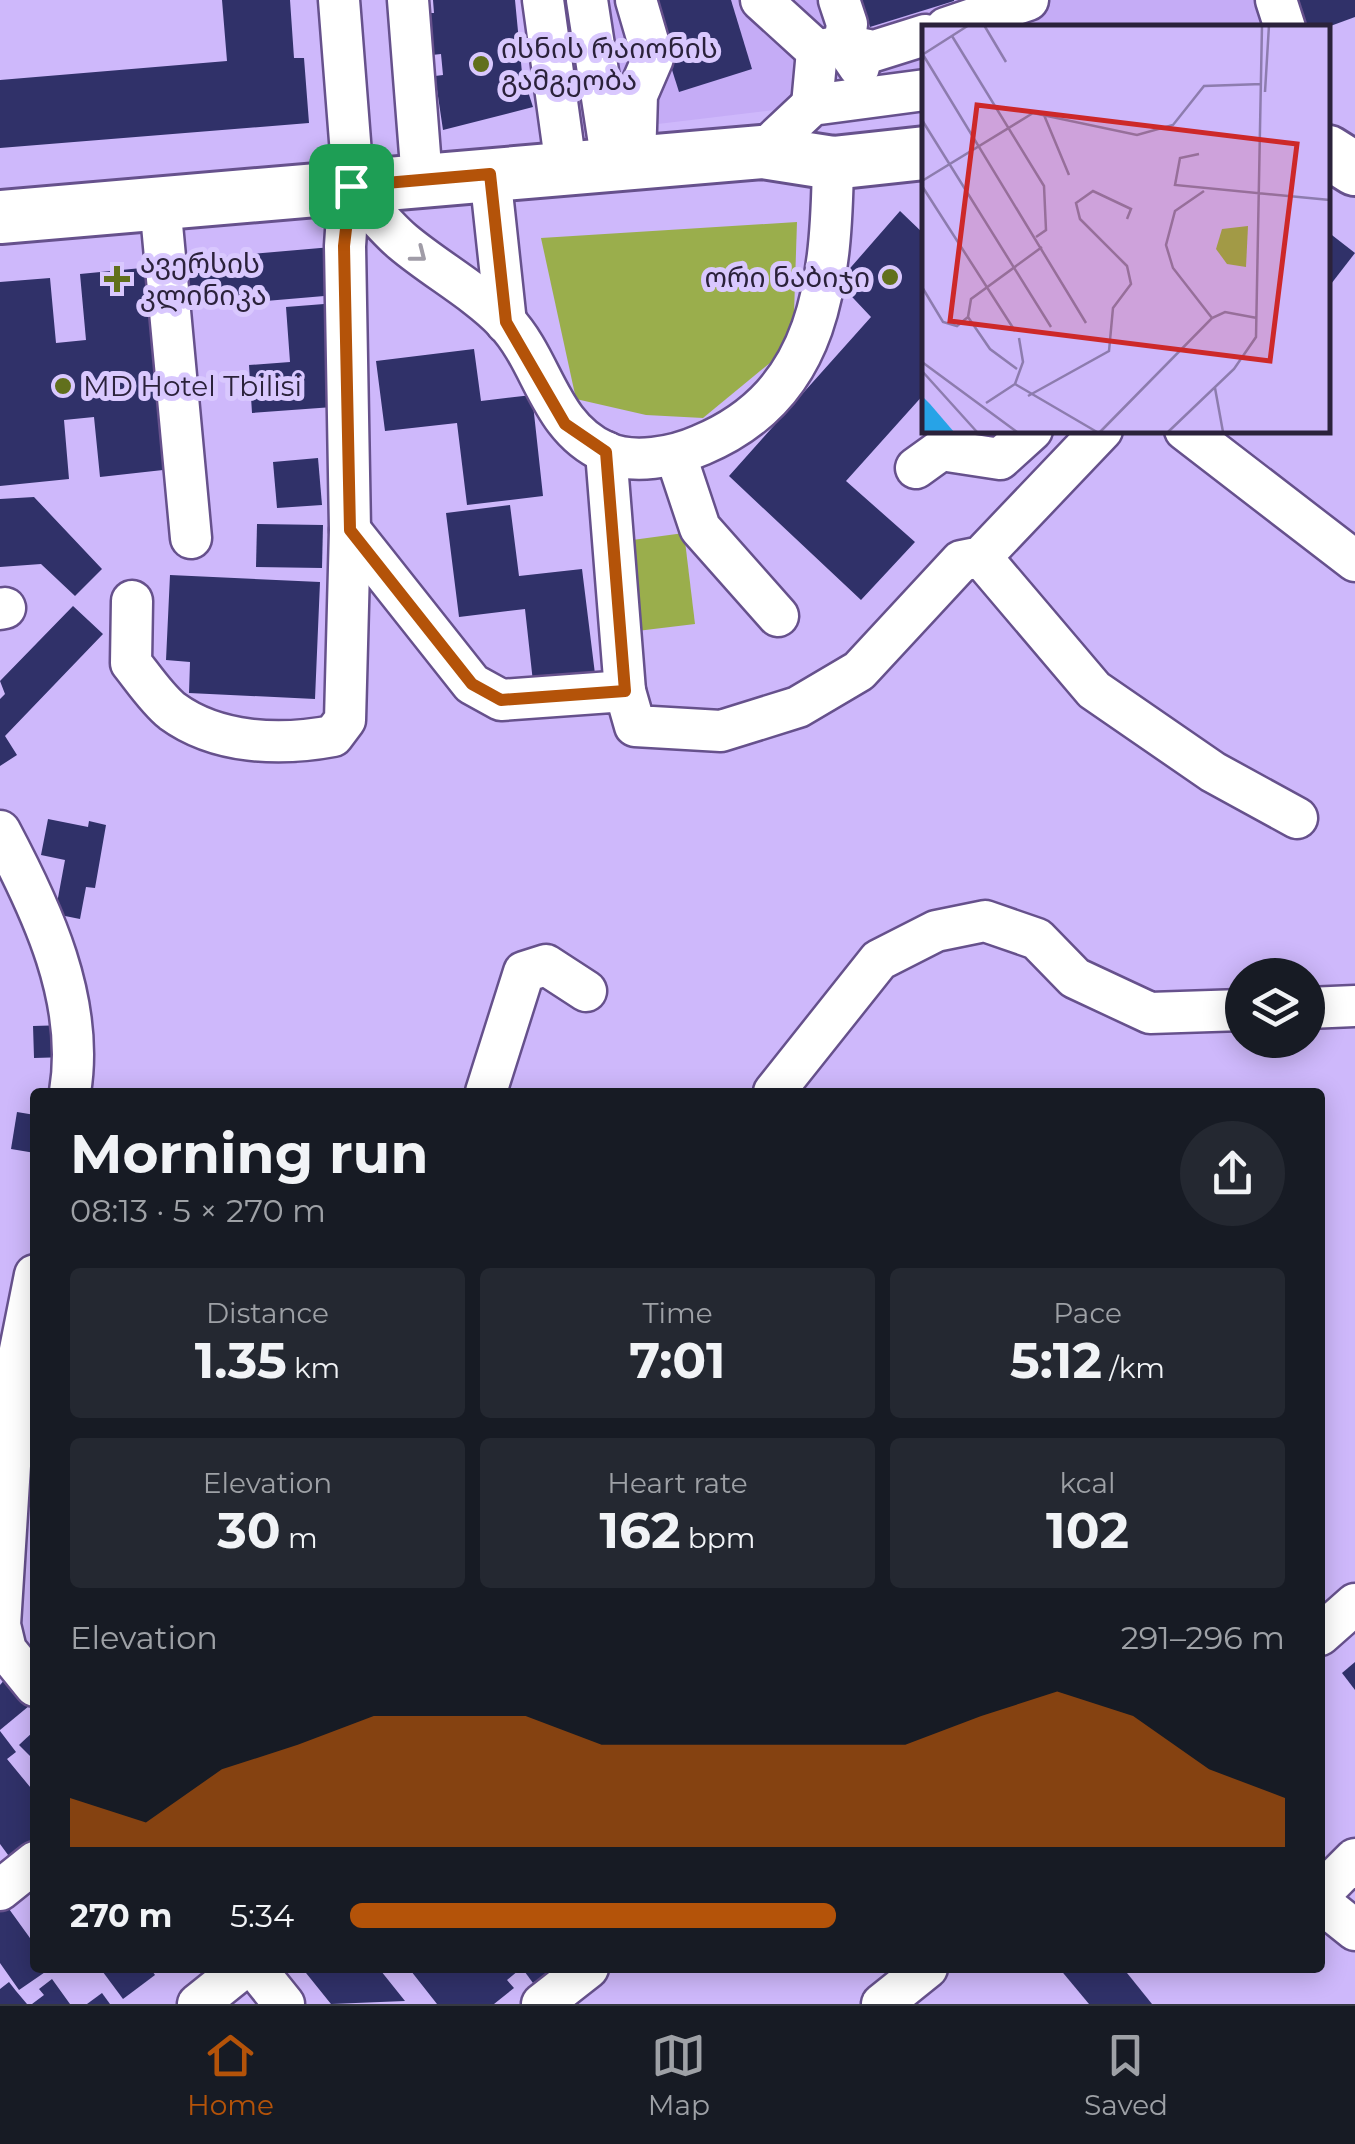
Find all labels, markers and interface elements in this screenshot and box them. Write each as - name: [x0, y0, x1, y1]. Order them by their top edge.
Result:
- inset map: [922, 25, 1330, 432]
- place label: ისნის რაიონის გამგეობა: [501, 31, 718, 97]
- marker: ისნის რაიონის გამგეობა: [470, 53, 492, 75]
- pin: [309, 144, 394, 229]
- icon: arrive: [324, 159, 379, 214]
- one-way arrow: [408, 243, 426, 261]
- place label: ავერსის კლინიკა: [140, 246, 267, 312]
- place label: ორი ნაბიჯი: [705, 260, 870, 294]
- marker: ავერსის კლინიკა: [104, 266, 130, 292]
- marker: ორი ნაბიჯი: [879, 266, 901, 288]
- place label: MD Hotel Tbilisi: [83, 369, 302, 403]
- marker: MD Hotel Tbilisi: [52, 375, 74, 397]
- map controls: [1225, 958, 1325, 1058]
- button: layers: [1225, 958, 1325, 1058]
- text: Morning run: [70, 1120, 428, 1187]
- button: share: [1180, 1121, 1285, 1226]
- text: 08:13 · 5 × 270 m: [70, 1191, 326, 1230]
- text: Distance: [206, 1296, 329, 1330]
- text: Time: [642, 1296, 713, 1330]
- text: Pace: [1053, 1296, 1122, 1330]
- text: 1.35: [195, 1330, 287, 1391]
- text: 7:01: [629, 1330, 726, 1391]
- text: 5:12: [1010, 1330, 1102, 1391]
- text: km: [287, 1351, 340, 1385]
- text: /km: [1102, 1351, 1165, 1385]
- text: Elevation: [203, 1466, 332, 1500]
- text: Heart rate: [607, 1466, 748, 1500]
- text: kcal: [1060, 1466, 1115, 1500]
- text: 30: [217, 1500, 281, 1561]
- text: 162: [600, 1500, 680, 1561]
- text: 102: [1046, 1500, 1129, 1561]
- text: m: [281, 1521, 318, 1555]
- text: bpm: [680, 1521, 755, 1555]
- text: Elevation: [70, 1618, 218, 1657]
- text: 291–296 m: [1121, 1618, 1285, 1657]
- text: 270 m: [70, 1896, 172, 1935]
- text: 5:34: [230, 1896, 294, 1935]
- tab: Home: [187, 2028, 274, 2122]
- tab: Map: [648, 2028, 710, 2122]
- tab: Saved: [1084, 2028, 1168, 2122]

